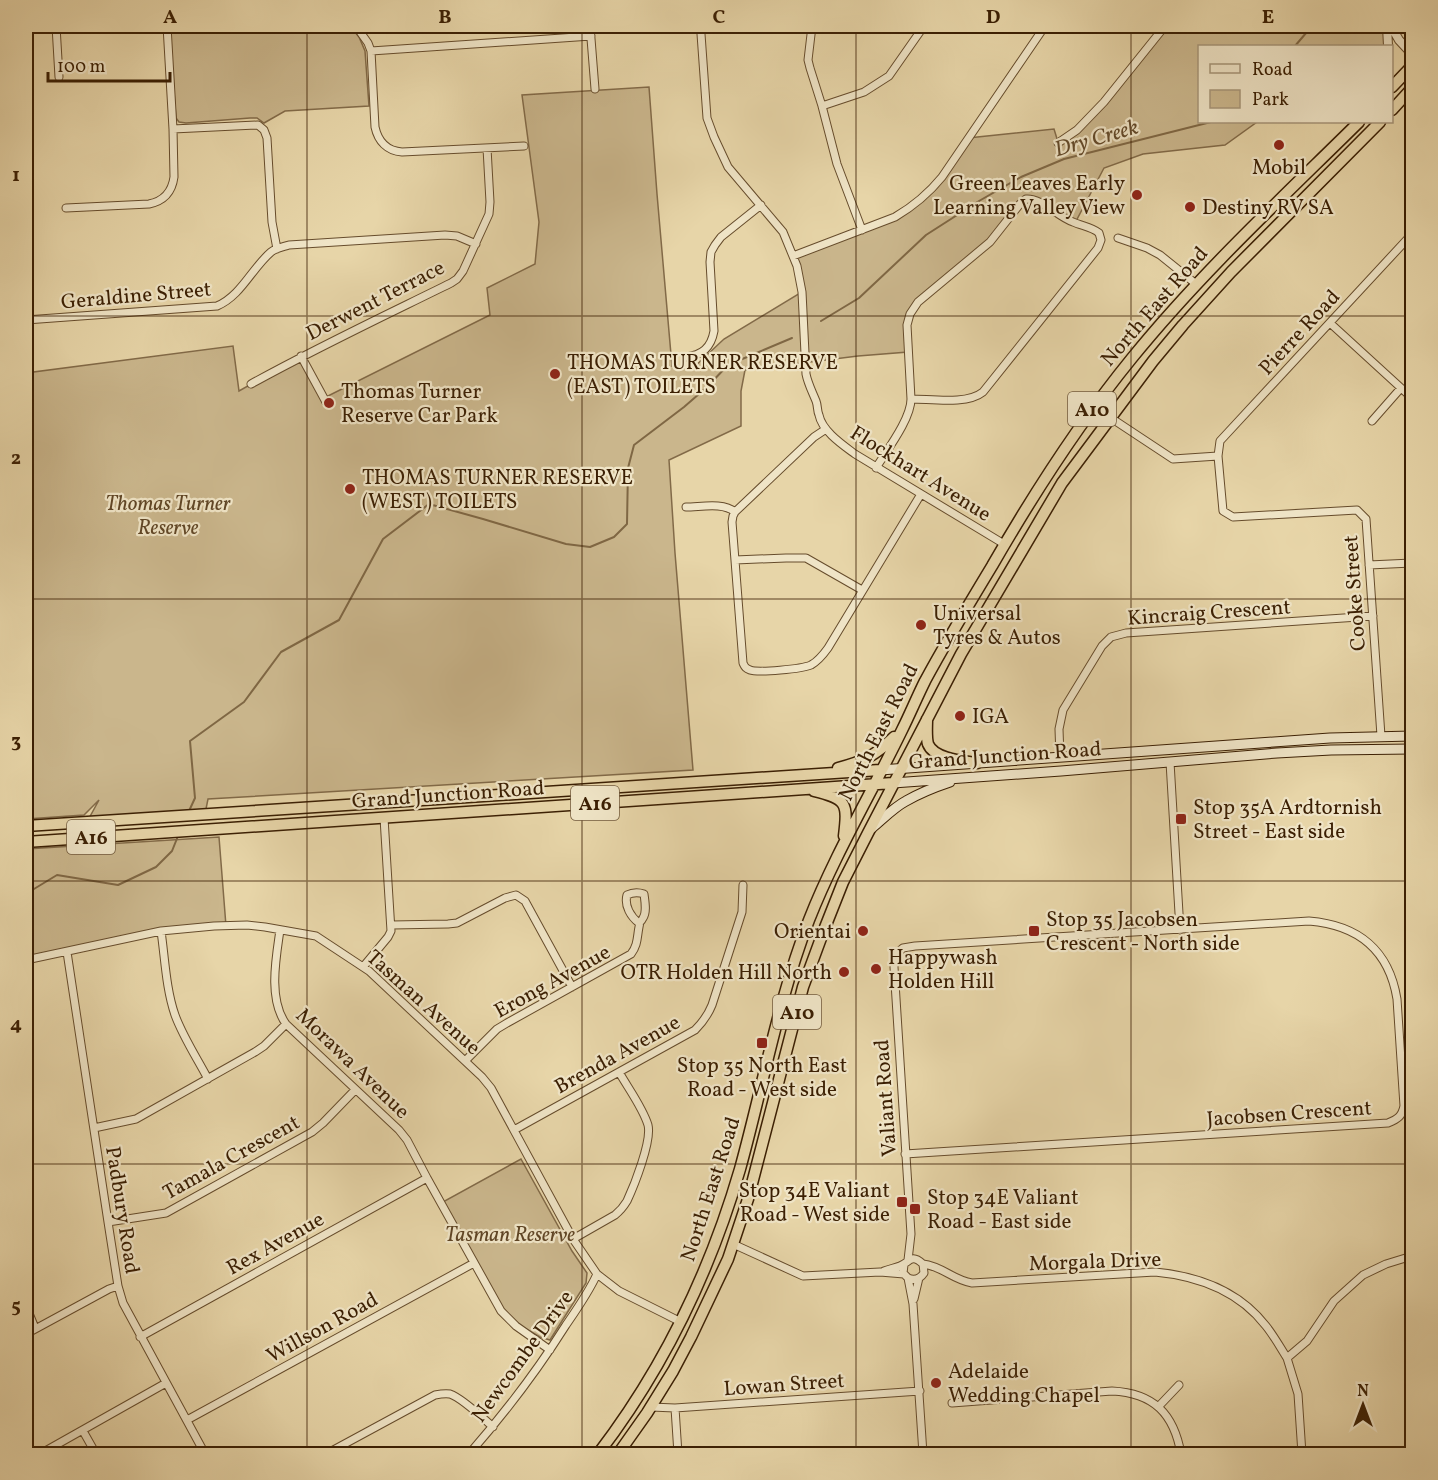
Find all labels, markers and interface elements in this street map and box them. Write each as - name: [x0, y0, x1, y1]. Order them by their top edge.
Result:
- text: A: [163, 4, 177, 32]
- text: B: [438, 4, 452, 32]
- text: C: [713, 4, 726, 32]
- text: D: [986, 4, 1000, 32]
- text: E: [1262, 4, 1274, 32]
- scale bar: [48, 45, 170, 83]
- legend: [1198, 45, 1393, 123]
- text: 100 m: [57, 55, 106, 80]
- text: Road: [1252, 58, 1293, 83]
- text: Park: [1252, 88, 1289, 113]
- water label: Dry Creek: [1051, 113, 1142, 166]
- marker: Mobil: [1272, 138, 1286, 152]
- place label: Mobil: [1252, 154, 1306, 183]
- text: 1: [12, 162, 20, 190]
- place label: Green Leaves Early Learning Valley View: [933, 170, 1126, 223]
- marker: Green Leaves Early Learning Valley View: [1130, 188, 1144, 202]
- place label: Destiny RV SA: [1202, 194, 1334, 223]
- marker: Destiny RV SA: [1183, 200, 1197, 214]
- street label: North East Road: [1095, 241, 1216, 373]
- street label: Derwent Terrace: [301, 254, 450, 349]
- street label: Geraldine Street: [60, 275, 212, 318]
- street label: Pierre Road: [1253, 284, 1347, 382]
- place label: THOMAS TURNER RESERVE (EAST) TOILETS: [567, 349, 838, 402]
- marker: THOMAS TURNER RESERVE (EAST) TOILETS: [548, 367, 562, 381]
- place label: Thomas Turner Reserve Car Park: [341, 378, 498, 431]
- road number: A10: [1068, 392, 1116, 426]
- marker: Thomas Turner Reserve Car Park: [322, 396, 336, 410]
- street label: Flockhart Avenue: [844, 419, 996, 529]
- text: 2: [11, 445, 21, 473]
- place label: THOMAS TURNER RESERVE (WEST) TOILETS: [362, 464, 633, 517]
- marker: THOMAS TURNER RESERVE (WEST) TOILETS: [343, 482, 357, 496]
- park label: Thomas Turner Reserve: [105, 490, 231, 543]
- street label: Cooke Street: [1337, 534, 1374, 652]
- street label: Kincraig Crescent: [1126, 593, 1292, 634]
- place label: Universal Tyres & Autos: [933, 600, 1061, 653]
- marker: Universal Tyres & Autos: [914, 618, 928, 632]
- street label: North East Road: [832, 659, 926, 806]
- place label: IGA: [972, 703, 1009, 732]
- marker: IGA: [953, 709, 967, 723]
- text: 3: [11, 728, 21, 756]
- street label: Grand Junction Road: [908, 735, 1102, 778]
- street label: Grand Junction Road: [351, 774, 545, 817]
- road number: A16: [571, 786, 619, 820]
- place label: Stop 35A Ardtornish Street - East side: [1193, 794, 1382, 847]
- marker: Stop 35A Ardtornish Street - East side: [1174, 812, 1188, 826]
- road number: A16: [67, 820, 115, 854]
- place label: Stop 35 Jacobsen Crescent - North side: [1046, 906, 1240, 959]
- place label: Orientai: [774, 918, 851, 947]
- marker: Orientai: [856, 924, 870, 938]
- marker: Stop 35 Jacobsen Crescent - North side: [1027, 924, 1041, 938]
- street label: Erong Avenue: [489, 938, 616, 1026]
- street label: Tasman Avenue: [359, 944, 487, 1062]
- place label: Happywash Holden Hill: [888, 944, 998, 997]
- place label: OTR Holden Hill North: [621, 959, 832, 988]
- marker: Happywash Holden Hill: [869, 962, 883, 976]
- marker: OTR Holden Hill North: [837, 965, 851, 979]
- road number: A10: [773, 995, 821, 1029]
- street label: Morawa Avenue: [288, 1002, 415, 1126]
- street label: Brenda Avenue: [550, 1009, 686, 1102]
- text: 4: [10, 1011, 22, 1039]
- marker: Stop 35 North East Road - West side: [755, 1036, 769, 1050]
- street label: Valiant Road: [868, 1038, 905, 1158]
- place label: Stop 35 North East Road - West side: [677, 1052, 847, 1105]
- street label: Jacobsen Crescent: [1205, 1094, 1373, 1135]
- street label: Tamala Crescent: [158, 1109, 305, 1208]
- street label: North East Road: [674, 1113, 749, 1266]
- street label: Padbury Road: [97, 1144, 146, 1276]
- place label: Stop 34E Valiant Road - West side: [738, 1177, 890, 1230]
- place label: Stop 34E Valiant Road - East side: [927, 1184, 1079, 1237]
- marker: Stop 34E Valiant Road - West side: [895, 1195, 909, 1209]
- marker: Stop 34E Valiant Road - East side: [908, 1202, 922, 1216]
- street label: Rex Avenue: [222, 1205, 330, 1283]
- park label: Tasman Reserve: [445, 1221, 575, 1250]
- street label: Morgala Drive: [1028, 1246, 1162, 1279]
- street label: Newcombe Drive: [465, 1285, 581, 1429]
- street label: Willson Road: [262, 1286, 384, 1371]
- text: 5: [11, 1293, 21, 1321]
- place label: Adelaide Wedding Chapel: [948, 1358, 1100, 1411]
- street label: Lowan Street: [723, 1367, 846, 1404]
- north arrow: [1333, 1375, 1393, 1435]
- marker: Adelaide Wedding Chapel: [929, 1376, 943, 1390]
- text: N: [1357, 1381, 1369, 1403]

